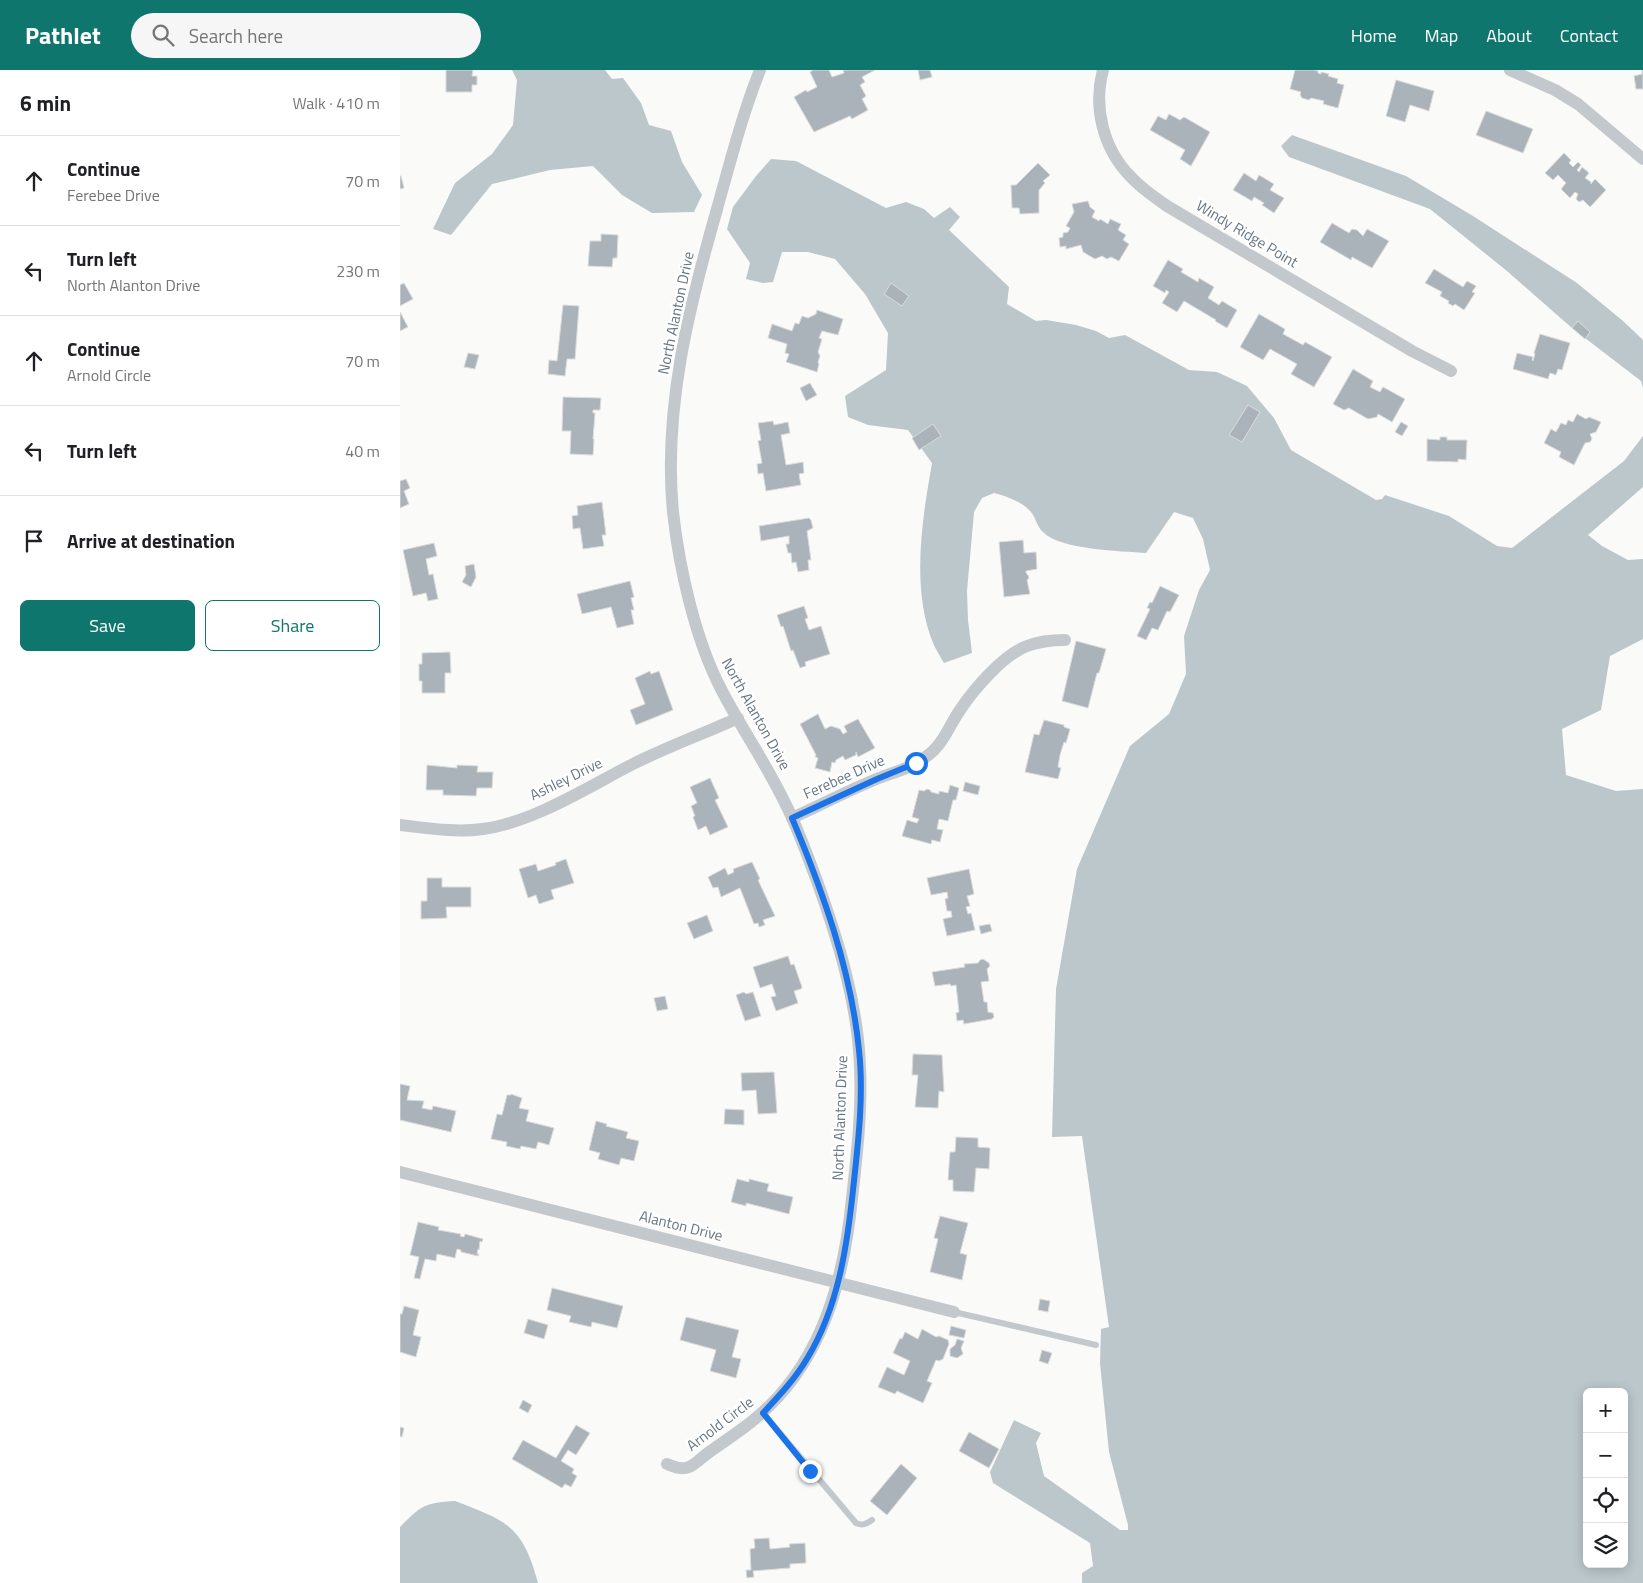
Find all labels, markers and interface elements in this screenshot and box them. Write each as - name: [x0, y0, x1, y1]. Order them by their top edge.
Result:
- search box: [131, 13, 481, 58]
- text: Pathlet: [25, 17, 101, 53]
- icon: search: [149, 21, 177, 49]
- text: Search here: [189, 21, 283, 50]
- text: Home: [1351, 22, 1397, 49]
- text: Map: [1425, 22, 1458, 49]
- text: About: [1486, 22, 1532, 49]
- text: Contact: [1560, 22, 1618, 49]
- text: 6 min: [20, 87, 71, 119]
- text: Walk · 410 m: [292, 91, 380, 115]
- text: Continue: [67, 154, 140, 183]
- icon: ahead: [20, 167, 48, 195]
- text: 70 m: [345, 169, 380, 193]
- text: Ferebee Drive: [67, 183, 160, 207]
- street label: Windy Ridge Point: [1192, 194, 1303, 274]
- text: Turn left: [67, 244, 137, 273]
- street label: North Alanton Drive: [651, 249, 700, 376]
- icon: left: [20, 257, 48, 285]
- text: 230 m: [336, 259, 380, 283]
- text: North Alanton Drive: [67, 273, 200, 297]
- text: Continue: [67, 334, 140, 363]
- icon: ahead: [20, 347, 48, 375]
- text: 70 m: [345, 349, 380, 373]
- text: Arnold Circle: [67, 363, 151, 387]
- text: Turn left: [67, 436, 137, 465]
- icon: left: [20, 437, 48, 465]
- text: 40 m: [345, 439, 380, 463]
- text: Arrive at destination: [67, 526, 235, 555]
- icon: arrive: [20, 527, 48, 555]
- button: Save: [20, 600, 195, 651]
- button: Share: [205, 600, 380, 651]
- street label: North Alanton Drive: [716, 653, 797, 774]
- street label: Ferebee Drive: [799, 748, 888, 805]
- street label: Ashley Drive: [526, 751, 606, 806]
- route start: [905, 752, 928, 775]
- street label: North Alanton Drive: [826, 1055, 853, 1181]
- street label: Alanton Drive: [637, 1204, 725, 1247]
- map controls: [1583, 1388, 1628, 1568]
- button: +: [1583, 1388, 1628, 1433]
- street label: Arnold Circle: [681, 1391, 758, 1457]
- button: −: [1583, 1433, 1628, 1478]
- route end: [799, 1460, 822, 1483]
- button: locate: [1583, 1478, 1628, 1523]
- button: layers: [1583, 1523, 1628, 1568]

